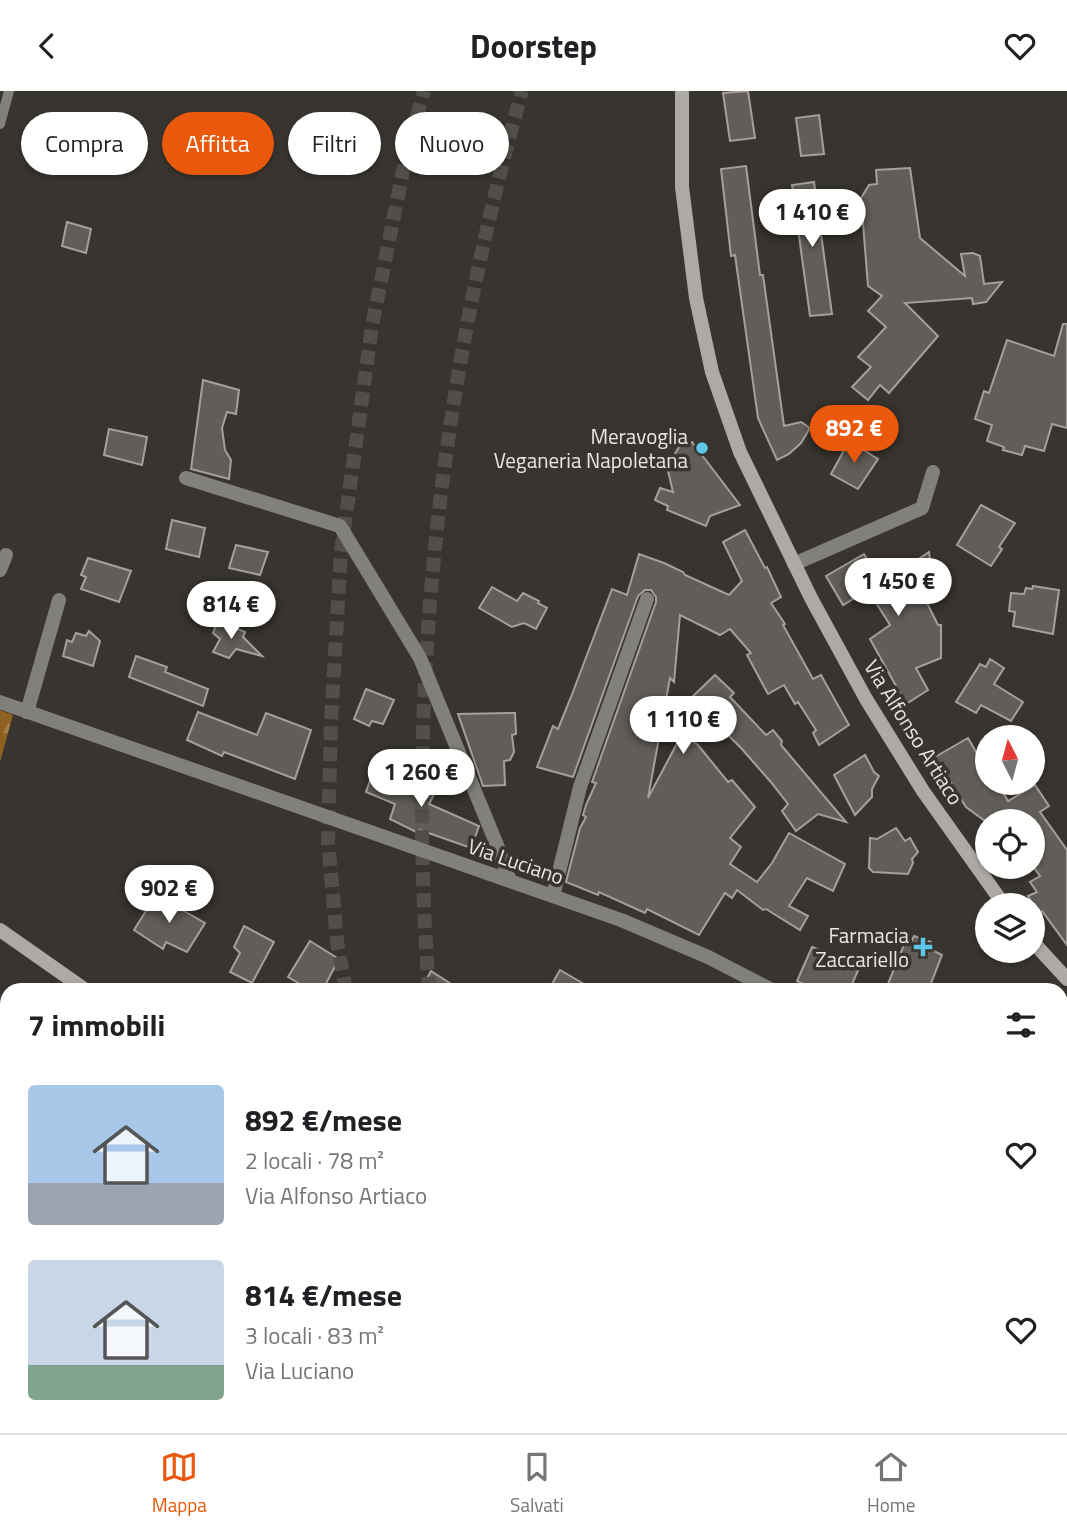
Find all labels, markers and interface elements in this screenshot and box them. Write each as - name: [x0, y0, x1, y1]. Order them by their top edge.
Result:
- text: Doorstep: [470, 22, 597, 70]
- icon: back: [28, 27, 66, 65]
- icon: heart: [1001, 27, 1039, 65]
- chip: Compra: [21, 112, 148, 175]
- chip: Affitta: [162, 112, 274, 175]
- chip: Filtri: [288, 112, 381, 175]
- chip: Nuovo: [395, 112, 509, 175]
- pin: 1 410 €: [747, 190, 877, 249]
- text: 1 410 €: [775, 194, 849, 229]
- pin: 892 €: [805, 405, 903, 465]
- text: 892 €: [826, 410, 882, 445]
- place label: Meravoglia Veganeria Napoletana: [494, 420, 688, 476]
- marker: Meravoglia Veganeria Napoletana: [694, 440, 710, 456]
- pin: 1 450 €: [833, 559, 963, 618]
- text: 1 450 €: [861, 563, 935, 598]
- pin: 814 €: [182, 581, 280, 641]
- text: 814 €: [203, 586, 259, 621]
- street label: Via Alfonso Artiaco: [856, 653, 972, 811]
- pin: 1 110 €: [618, 697, 748, 756]
- text: 1 110 €: [646, 701, 720, 736]
- north arrow: [975, 725, 1045, 795]
- map controls: [975, 725, 1045, 963]
- pin: 1 260 €: [356, 749, 486, 809]
- text: 1 260 €: [384, 754, 458, 789]
- button: locate: [975, 809, 1045, 879]
- street label: Via Luciano: [464, 830, 568, 892]
- pin: 902 €: [120, 865, 218, 925]
- text: 902 €: [141, 870, 197, 905]
- button: layers: [975, 893, 1045, 963]
- place label: Farmacia Zaccariello: [815, 919, 909, 975]
- marker: Farmacia Zaccariello: [915, 939, 931, 955]
- text: 7 immobili: [28, 1002, 165, 1048]
- icon: filters: [1002, 1006, 1040, 1044]
- text: 892 €/mese: [245, 1097, 402, 1143]
- icon: home: [84, 1113, 168, 1197]
- icon: heart: [1002, 1136, 1040, 1174]
- text: 2 locali · 78 m²: [245, 1143, 384, 1178]
- text: Via Alfonso Artiaco: [245, 1178, 427, 1213]
- text: 814 €/mese: [245, 1272, 402, 1318]
- icon: home: [84, 1288, 168, 1372]
- icon: heart: [1002, 1311, 1040, 1349]
- text: 3 locali · 83 m²: [245, 1318, 384, 1353]
- text: Via Luciano: [245, 1353, 354, 1388]
- tab: Mappa: [152, 1448, 207, 1519]
- tab: Salvati: [510, 1448, 564, 1519]
- tab: Home: [867, 1448, 915, 1519]

